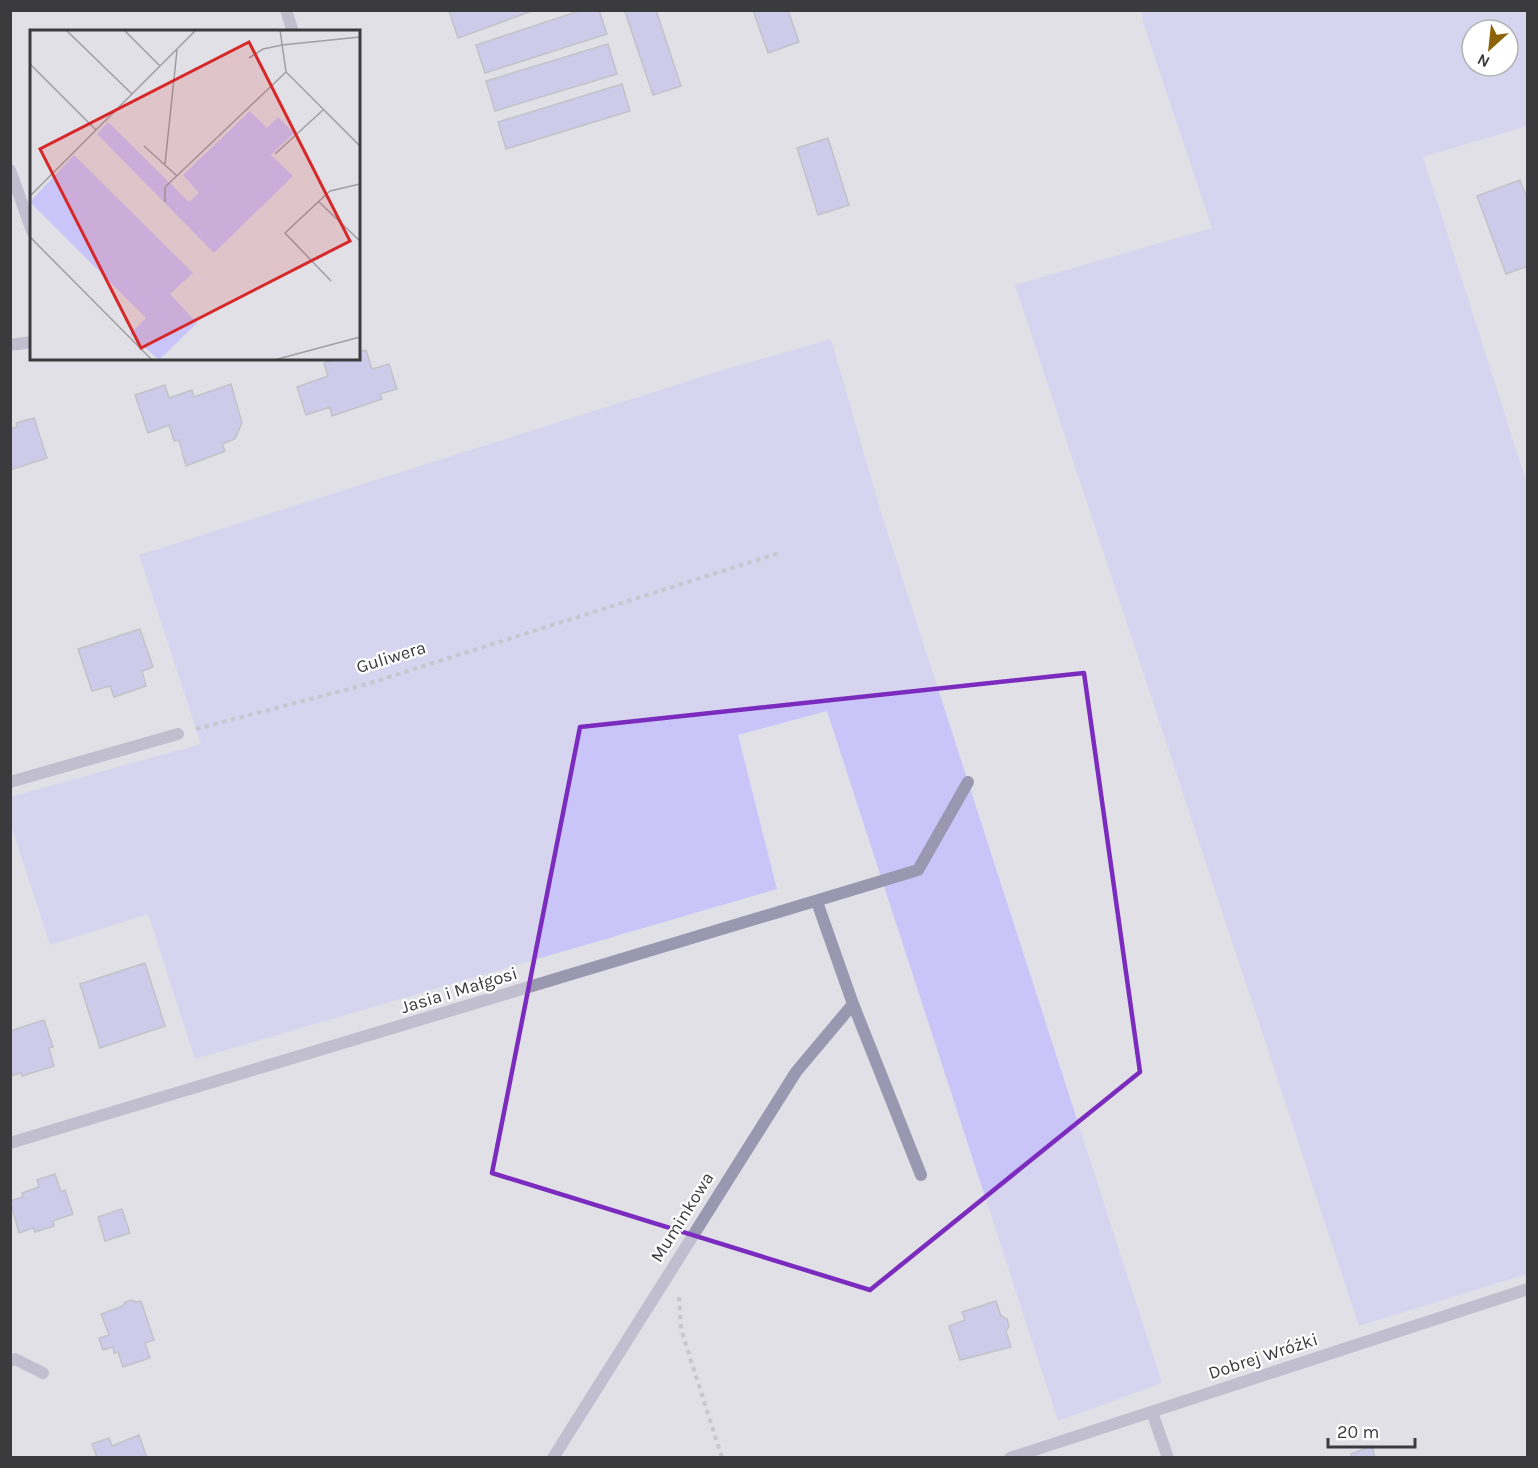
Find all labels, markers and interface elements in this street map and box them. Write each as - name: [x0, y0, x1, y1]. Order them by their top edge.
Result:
- north arrow: [1460, 18, 1520, 78]
- inset map: [30, 30, 360, 360]
- text: N: [1474, 50, 1493, 72]
- street label: Guliwera: [354, 636, 428, 678]
- street label: Jasia i Małgosi: [398, 962, 520, 1018]
- street label: Muminkowa: [646, 1168, 718, 1266]
- street label: Dobrej Wróżki: [1205, 1328, 1321, 1384]
- scale bar: [1328, 1411, 1415, 1449]
- text: 20 m: [1337, 1421, 1379, 1443]

